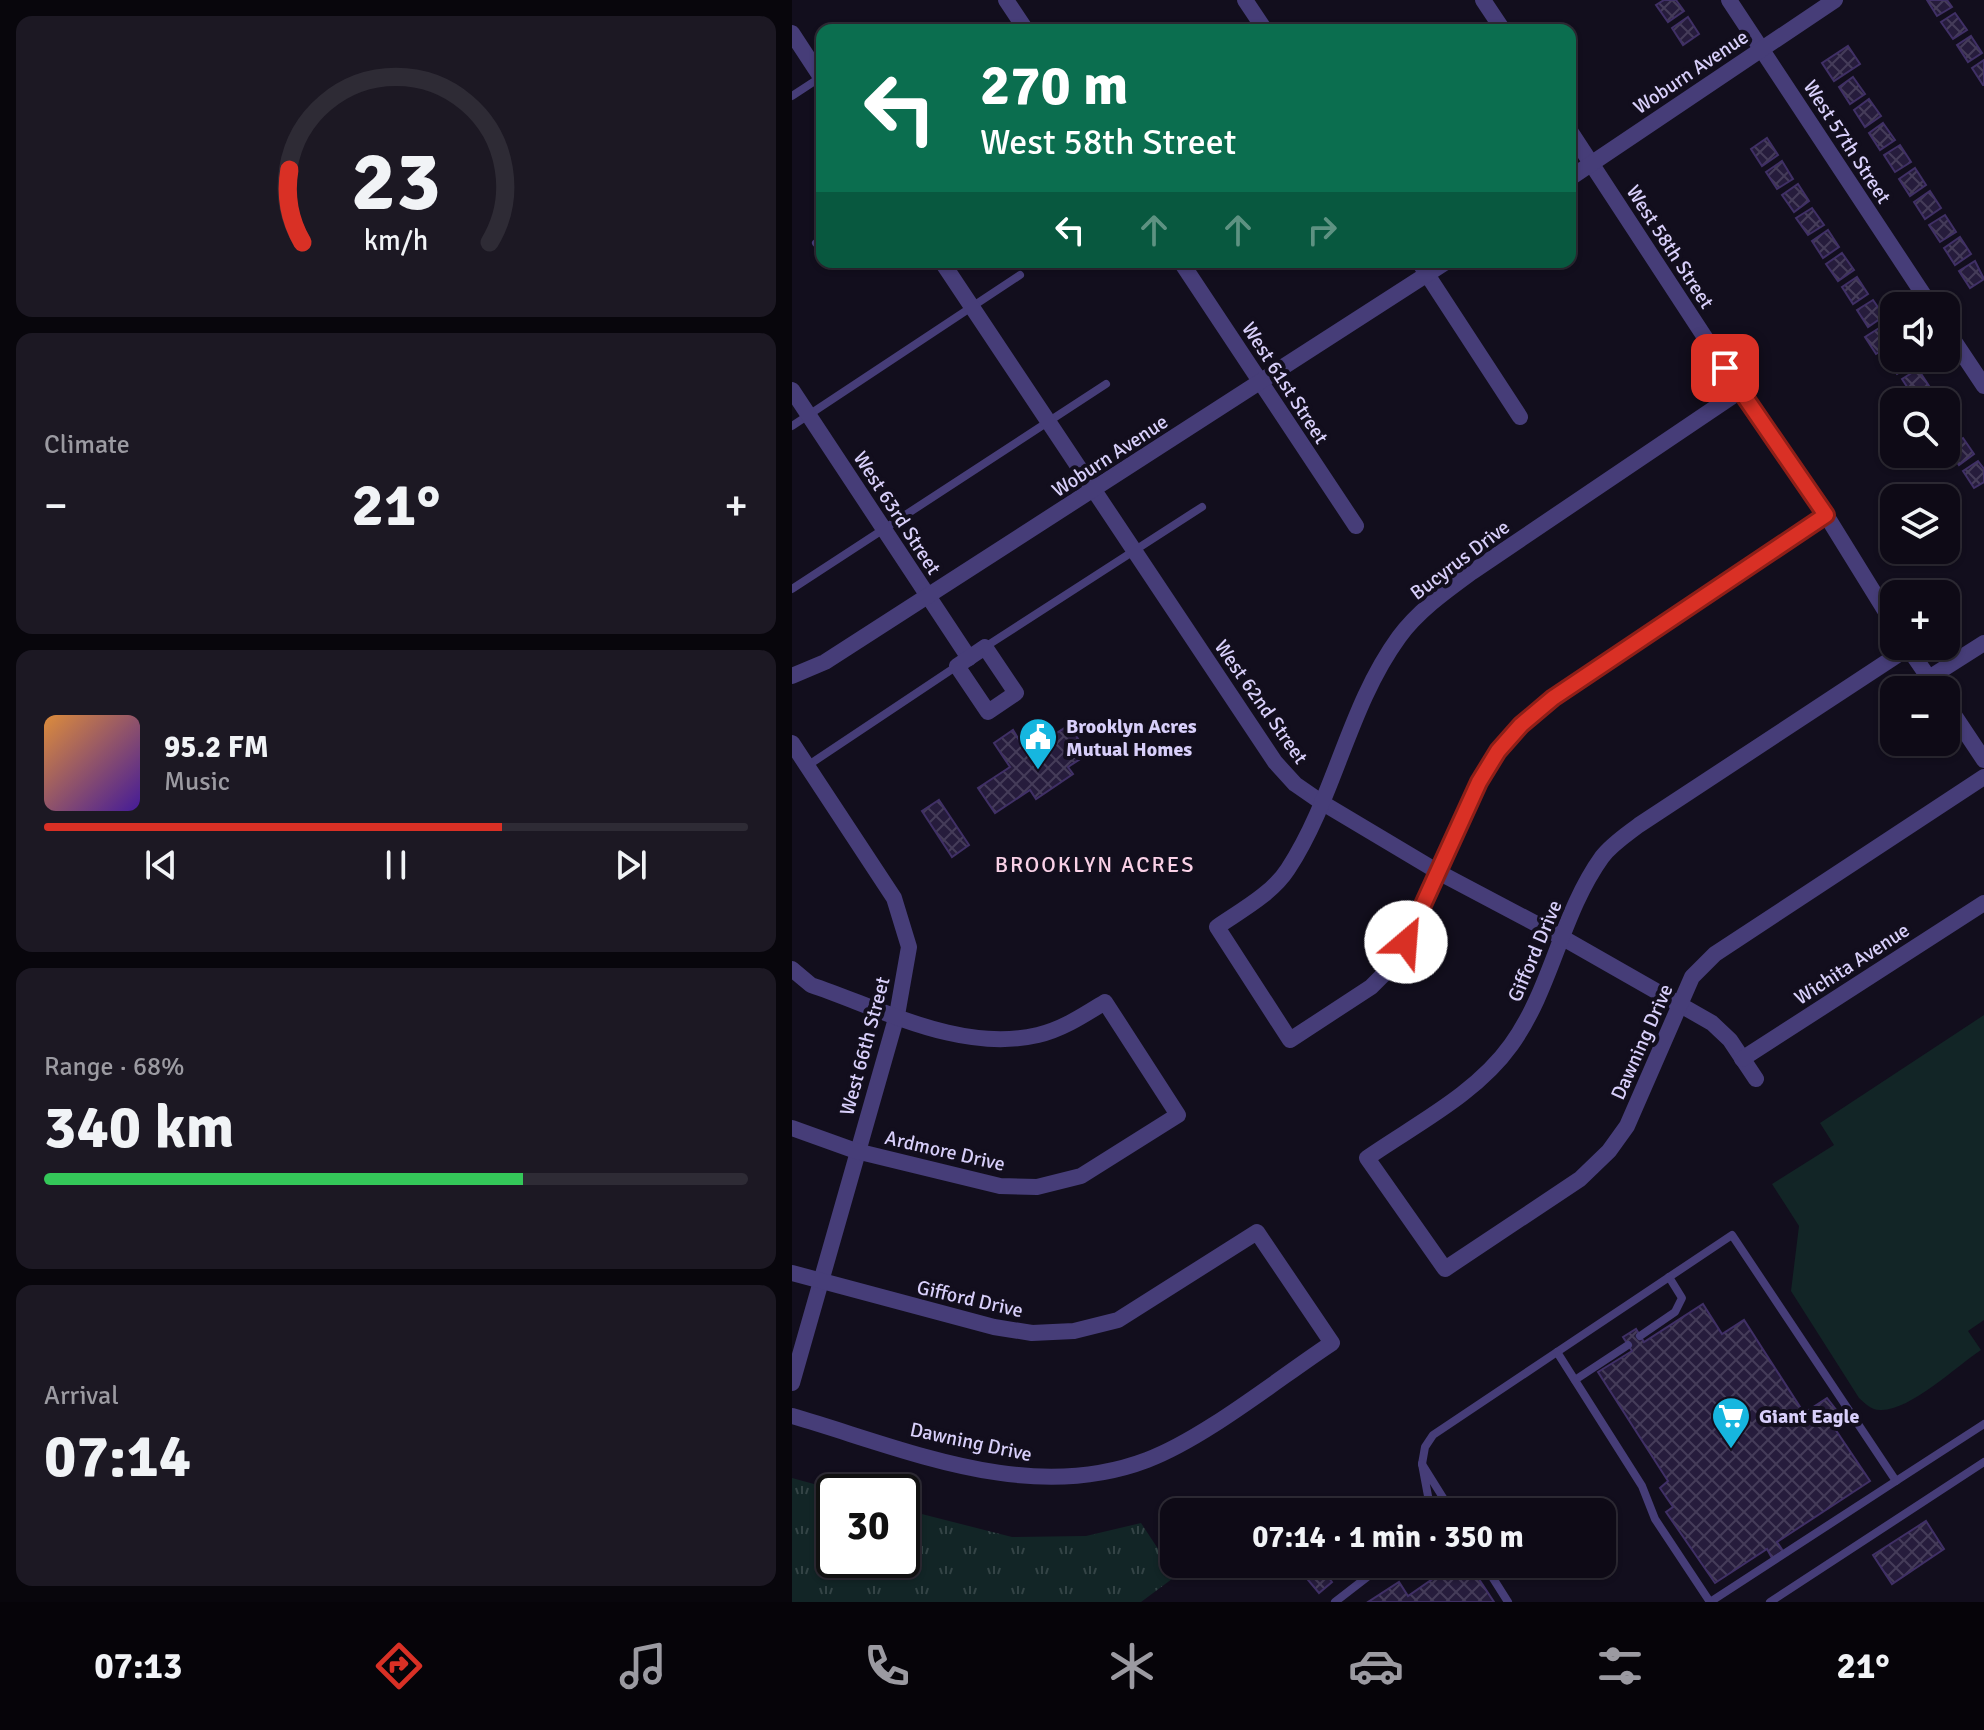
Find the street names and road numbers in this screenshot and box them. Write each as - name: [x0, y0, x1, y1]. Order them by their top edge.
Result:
- street label: Woburn Avenue: [1629, 24, 1753, 120]
- street label: West 57th Street: [1798, 75, 1896, 209]
- street label: West 58th Street: [1621, 180, 1719, 314]
- street label: West 61st Street: [1236, 317, 1334, 449]
- street label: Woburn Avenue: [1047, 409, 1173, 503]
- street label: West 63rd Street: [848, 447, 946, 579]
- street label: Bucyrus Drive: [1405, 515, 1515, 605]
- street label: West 62nd Street: [1209, 635, 1313, 769]
- street label: Gifford Drive: [1502, 896, 1568, 1006]
- street label: Wichita Avenue: [1790, 918, 1914, 1010]
- street label: West 66th Street: [835, 974, 895, 1118]
- street label: Dawning Drive: [1605, 980, 1679, 1104]
- street label: Ardmore Drive: [883, 1125, 1007, 1177]
- street label: Gifford Drive: [915, 1275, 1025, 1323]
- street label: Dawning Drive: [908, 1417, 1034, 1467]

